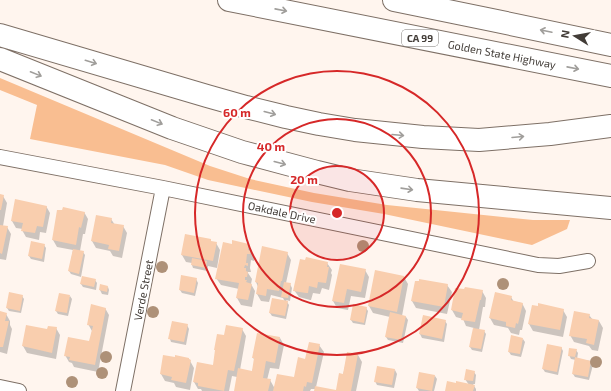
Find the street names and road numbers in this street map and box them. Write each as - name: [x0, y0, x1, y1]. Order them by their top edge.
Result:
- road number: CA 99: [402, 30, 438, 46]
- street label: Golden State Highway: [447, 37, 557, 71]
- street label: Oakdale Drive: [247, 198, 317, 226]
- street label: Verde Street: [131, 258, 155, 322]

